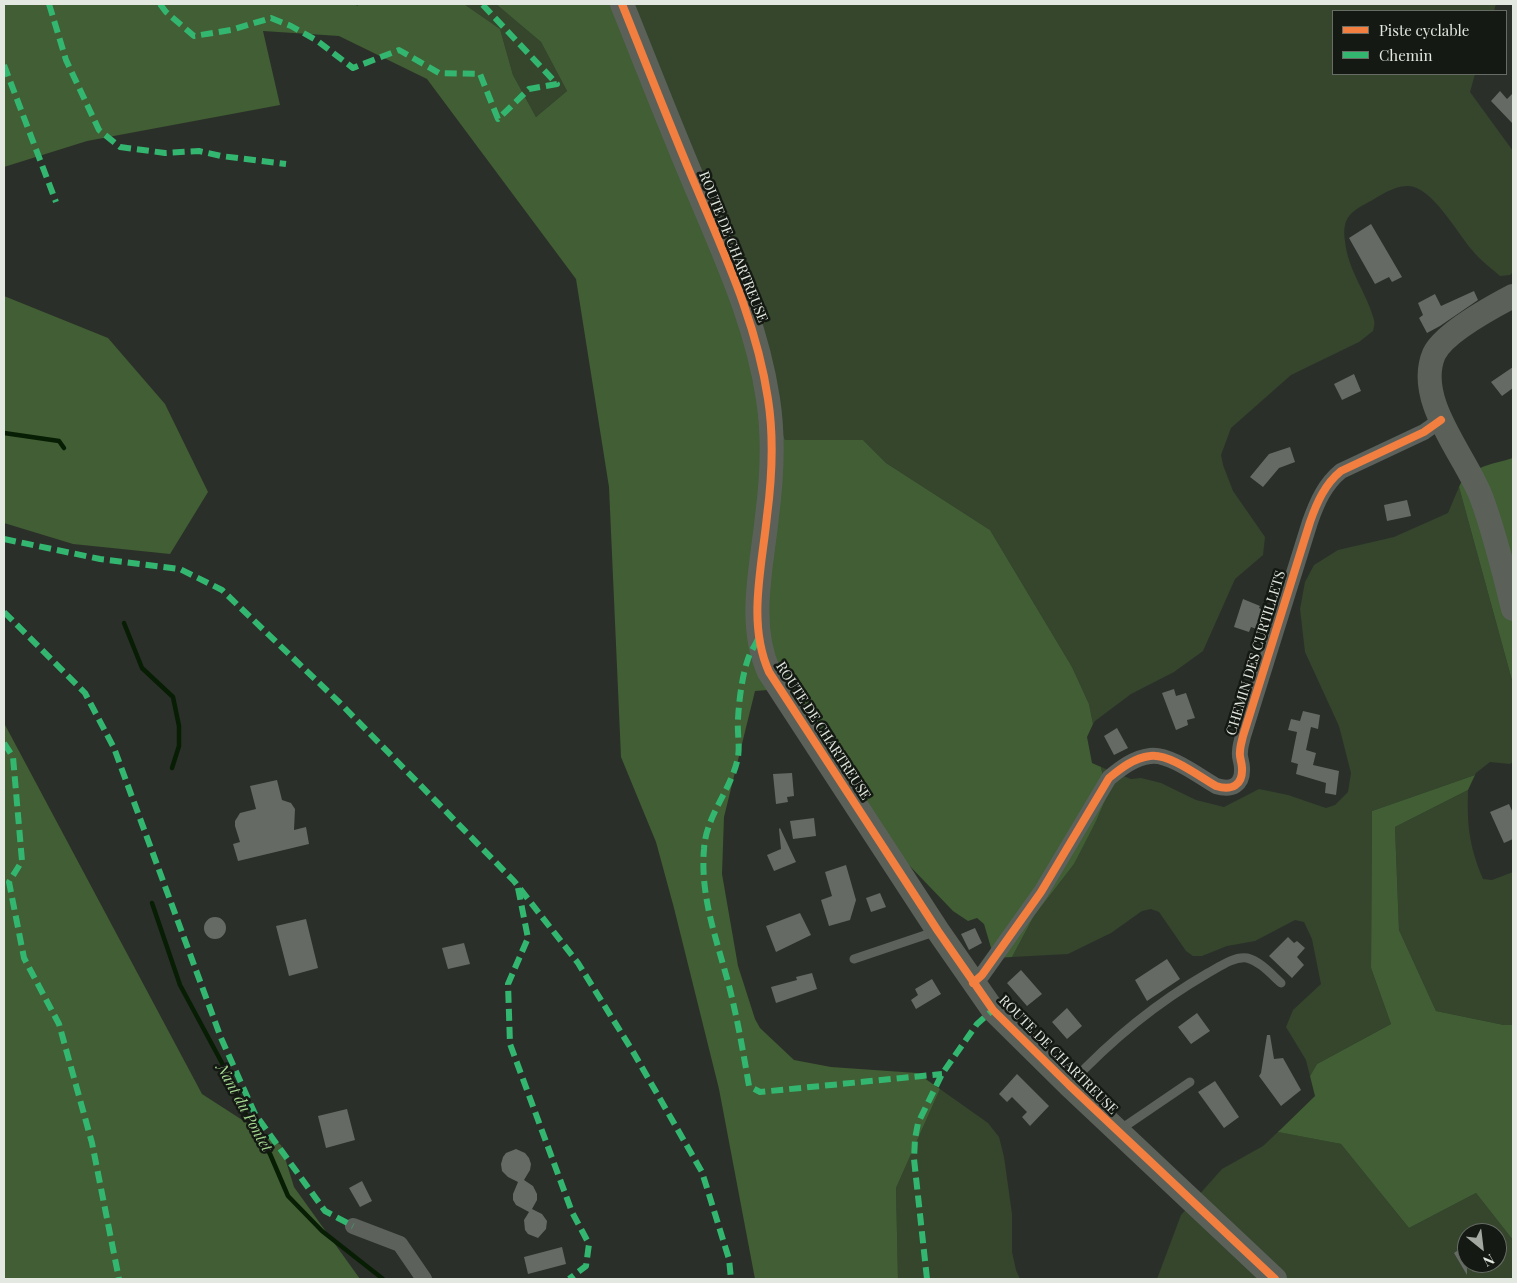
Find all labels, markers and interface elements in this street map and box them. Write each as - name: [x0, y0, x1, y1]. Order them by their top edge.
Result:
- legend: [1332, 10, 1507, 75]
- text: Piste cyclable: [1379, 20, 1469, 40]
- text: Chemin: [1379, 45, 1432, 65]
- street label: ROUTE DE CHARTREUSE: [695, 169, 771, 325]
- street label: CHEMIN DES CURTILLETS: [1223, 569, 1289, 737]
- street label: ROUTE DE CHARTREUSE: [772, 659, 874, 803]
- street label: ROUTE DE CHARTREUSE: [995, 992, 1121, 1118]
- water label: Nant du Pontet: [212, 1061, 276, 1155]
- north arrow: [1457, 1223, 1507, 1273]
- text: N: [1480, 1250, 1498, 1271]

